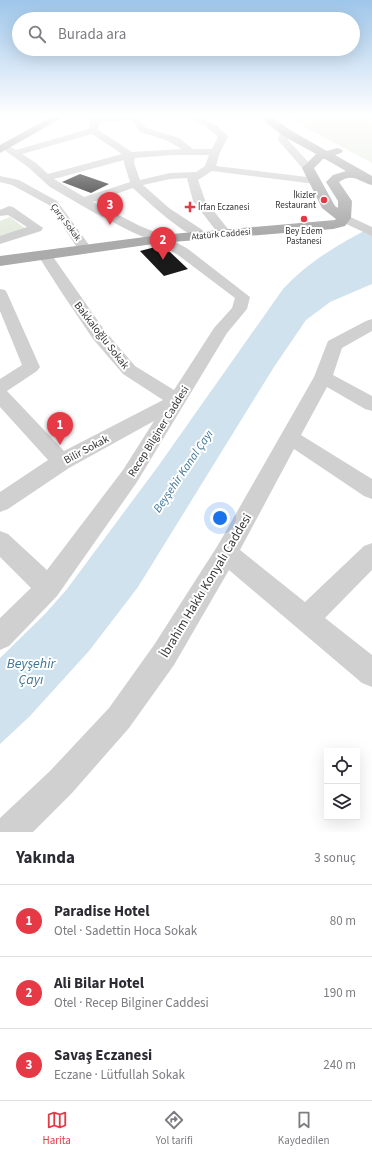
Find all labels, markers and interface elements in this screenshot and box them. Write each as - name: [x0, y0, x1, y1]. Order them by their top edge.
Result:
- search box: [12, 12, 360, 56]
- icon: search: [26, 23, 48, 45]
- text: Burada ara: [58, 24, 126, 45]
- place label: İkizler Restaurant: [275, 189, 317, 212]
- pin: 3: [97, 192, 123, 225]
- marker: İkizler Restaurant: [319, 195, 329, 205]
- street label: Çarşı Sokak: [47, 201, 84, 244]
- place label: İrfan Eczanesi: [198, 201, 249, 214]
- marker: İrfan Eczanesi: [185, 202, 195, 212]
- marker: Bey Edem Pastanesi: [299, 214, 309, 224]
- street label: Atatürk Caddesi: [191, 225, 251, 244]
- place label: Bey Edem Pastanesi: [285, 225, 323, 248]
- pin: 2: [150, 227, 176, 260]
- street label: Bakkaloğlu Sokak: [71, 298, 133, 373]
- street label: Recep Bilginer Caddesi: [124, 383, 193, 480]
- pin: 1: [47, 412, 73, 445]
- water label: Beyşehir Kanal Çayı: [149, 426, 217, 516]
- street label: Bilir Sokak: [61, 431, 112, 468]
- your location: [210, 508, 230, 528]
- street label: İbrahim Hakkı Konyalı Caddesi: [156, 510, 256, 661]
- water label: Beyşehir Çayı: [7, 654, 56, 690]
- map controls: [324, 748, 360, 820]
- button: locate: [324, 748, 360, 784]
- button: layers: [324, 784, 360, 820]
- text: Yakında: [16, 846, 75, 870]
- text: 3 sonuç: [314, 849, 356, 867]
- text: Paradise Hotel: [54, 901, 150, 922]
- text: 1: [26, 912, 32, 930]
- text: 80 m: [330, 912, 356, 930]
- text: Otel · Sadettin Hoca Sokak: [54, 922, 197, 940]
- text: Ali Bilar Hotel: [54, 973, 144, 994]
- text: 2: [26, 984, 32, 1002]
- text: 190 m: [323, 984, 356, 1002]
- text: Otel · Recep Bilginer Caddesi: [54, 994, 209, 1012]
- text: Savaş Eczanesi: [54, 1045, 152, 1066]
- text: 3: [26, 1056, 32, 1074]
- text: 240 m: [323, 1056, 356, 1074]
- text: Eczane · Lütfullah Sokak: [54, 1066, 185, 1084]
- tab: Harita: [42, 1109, 71, 1148]
- tab: Yol tarifi: [156, 1109, 193, 1148]
- tab: Kaydedilen: [278, 1109, 330, 1148]

